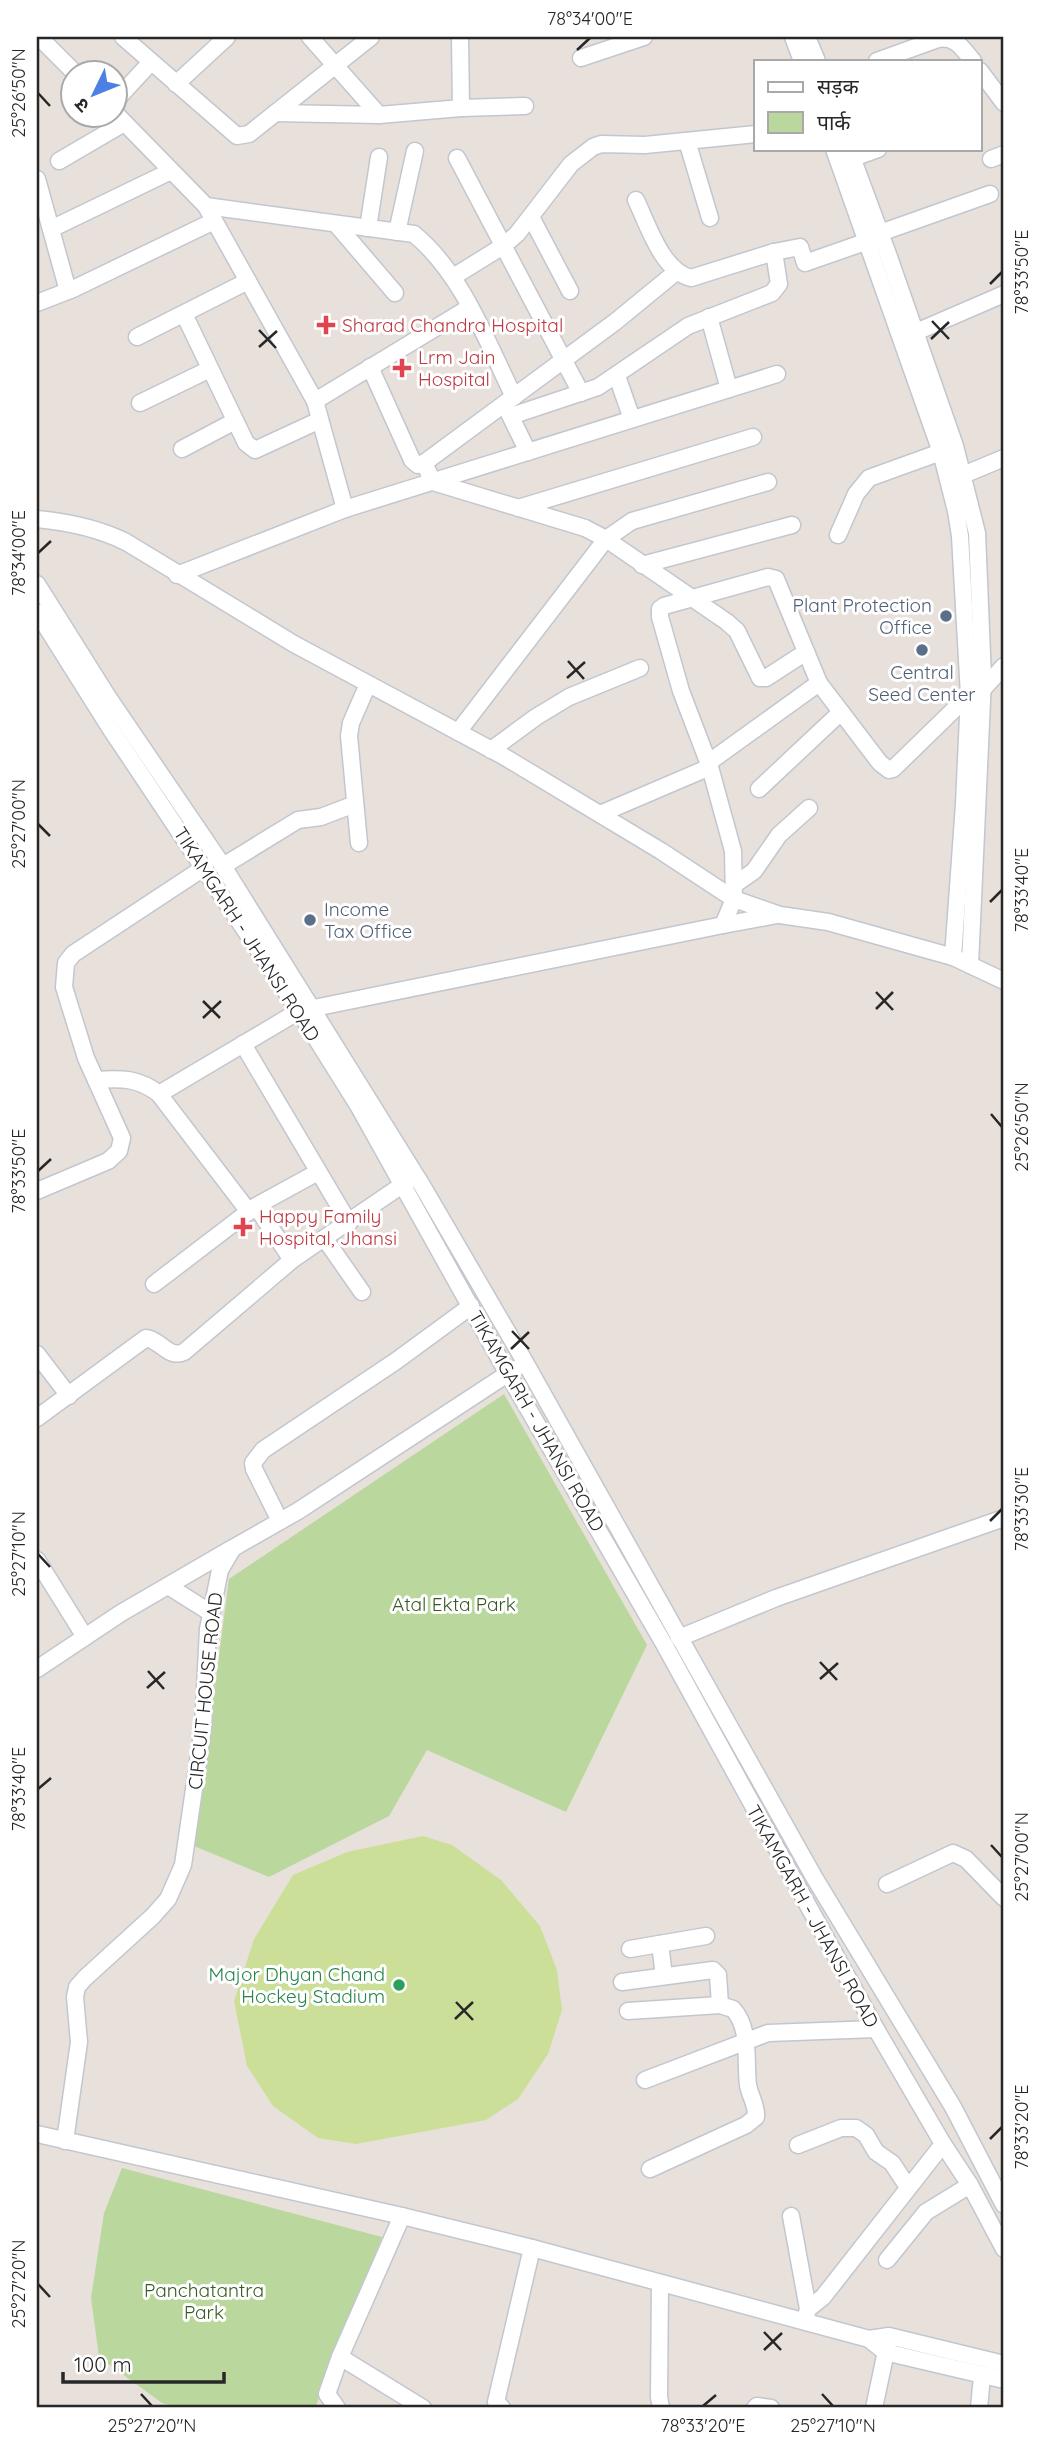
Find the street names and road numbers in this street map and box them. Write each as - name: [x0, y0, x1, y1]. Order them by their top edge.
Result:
- street label: TIKAMGARH - JHANSI ROAD: [169, 822, 325, 1046]
- street label: TIKAMGARH - JHANSI ROAD: [464, 1306, 610, 1536]
- street label: CIRCUIT HOUSE ROAD: [183, 1591, 227, 1791]
- street label: TIKAMGARH - JHANSI ROAD: [742, 1800, 884, 2032]

